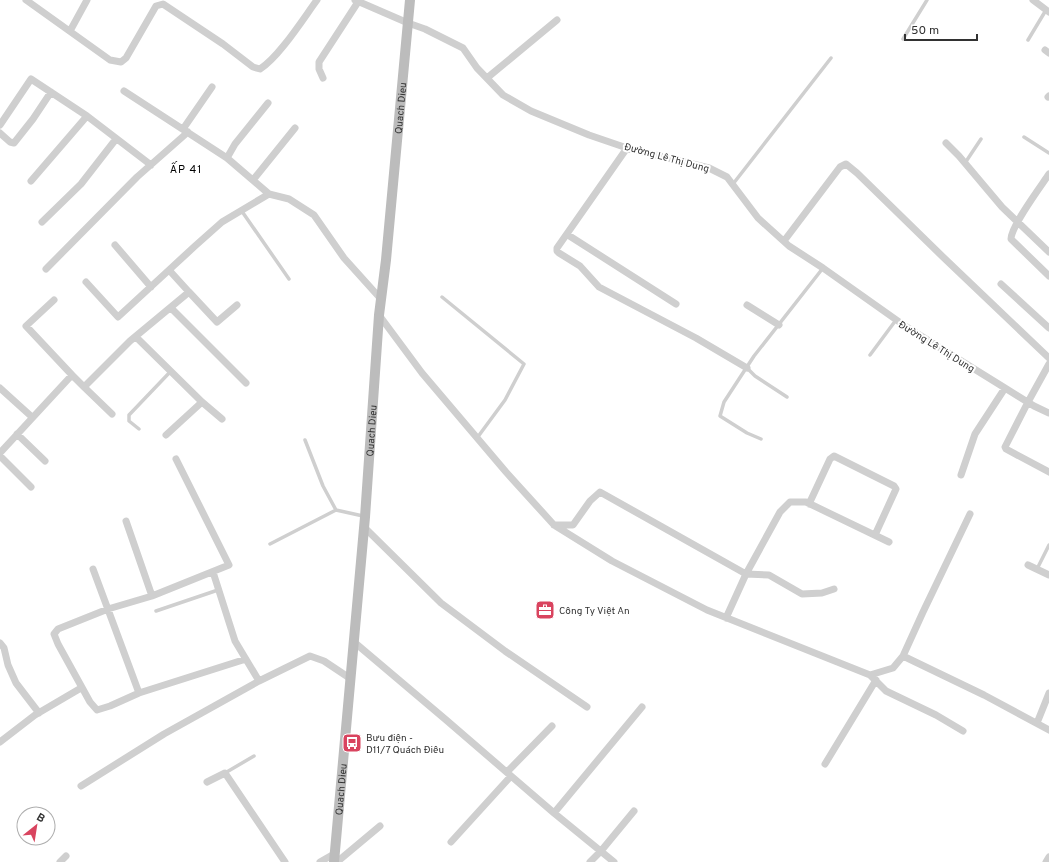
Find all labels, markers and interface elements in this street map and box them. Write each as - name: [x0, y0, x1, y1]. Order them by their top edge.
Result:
- scale bar: [905, 16, 977, 42]
- text: 50 m: [911, 23, 939, 39]
- street label: Quach Dieu: [393, 82, 410, 135]
- street label: Đường Lê Thị Dung: [623, 141, 710, 176]
- district label: ẤP 41: [170, 161, 202, 177]
- street label: Đường Lê Thị Dung: [896, 319, 977, 376]
- street label: Quach Dieu: [364, 404, 381, 457]
- office icon: Công Ty Việt An: [534, 599, 556, 621]
- place label: Công Ty Việt An: [559, 605, 630, 618]
- bus stop icon: Bưu điện - D11/7 Quách Điêu: [341, 732, 363, 754]
- place label: Bưu điện - D11/7 Quách Điêu: [366, 732, 444, 757]
- street label: Quach Dieu: [333, 763, 351, 816]
- north arrow: [16, 806, 56, 846]
- text: B: [34, 810, 47, 826]

